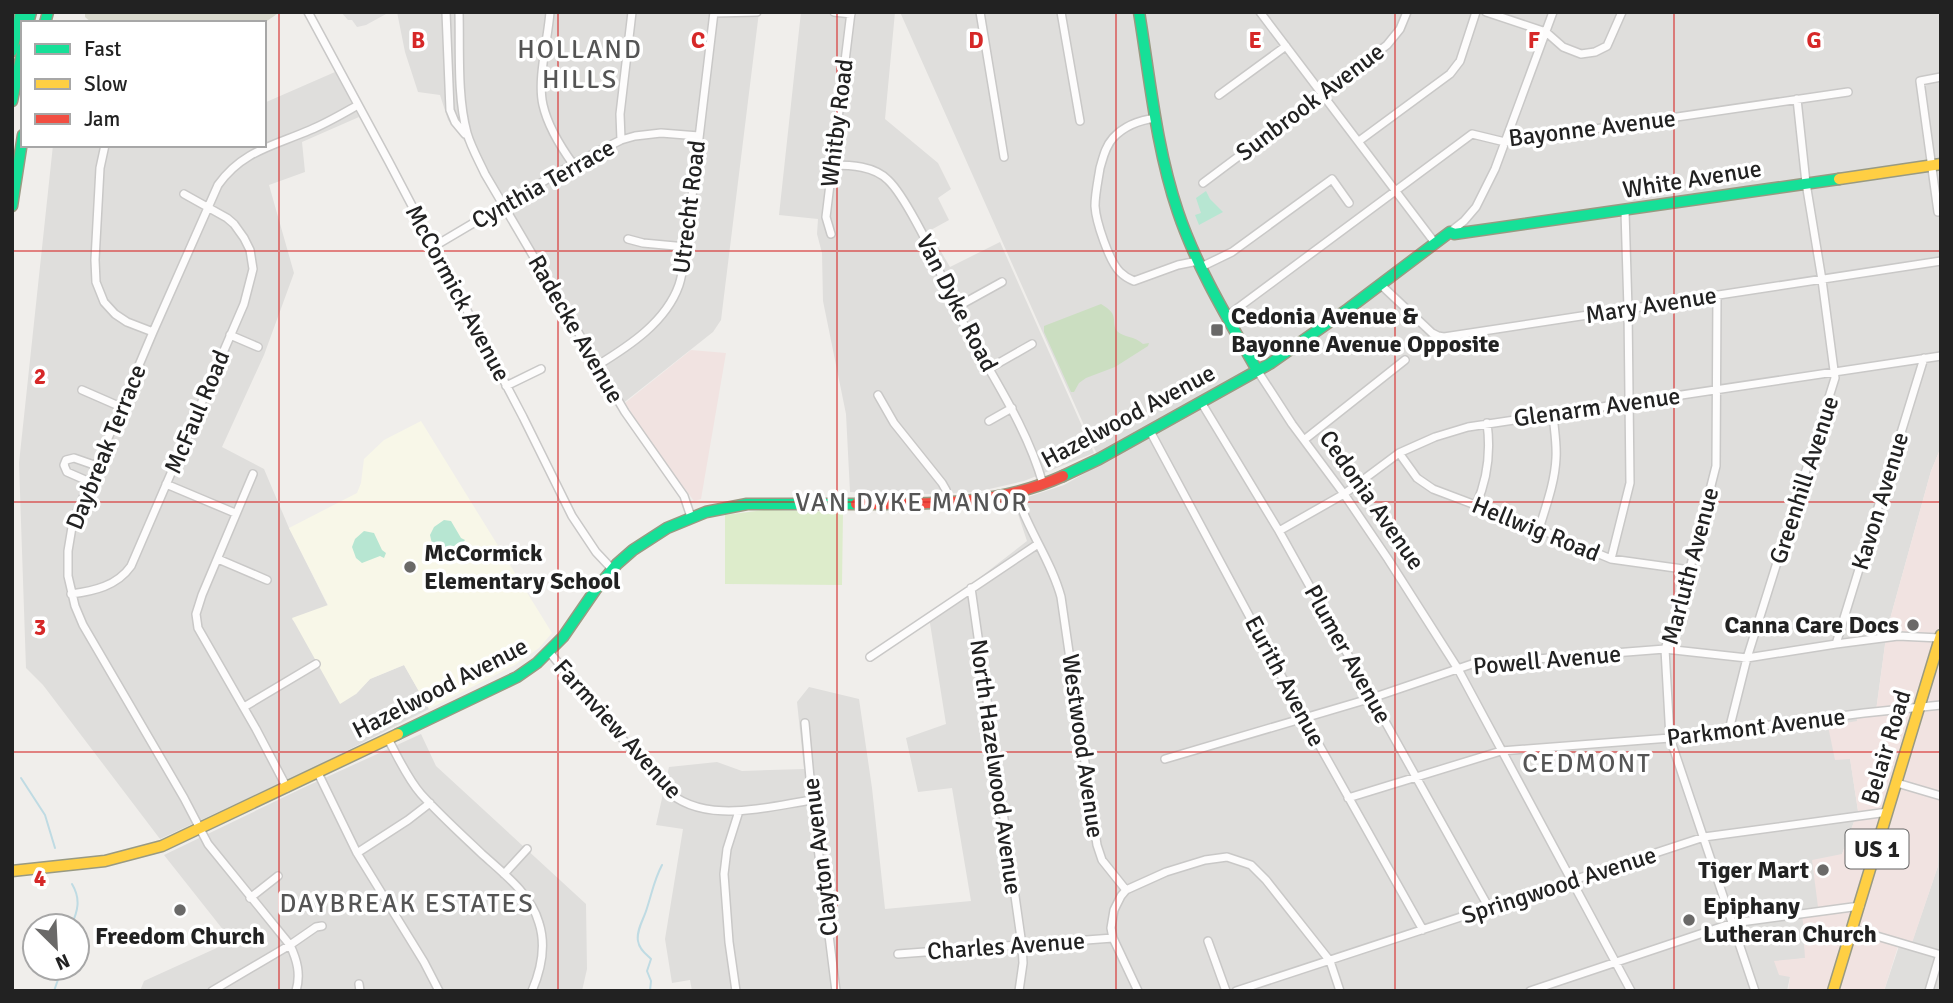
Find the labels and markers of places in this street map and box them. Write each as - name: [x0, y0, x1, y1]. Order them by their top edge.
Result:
- place label: Cedonia Avenue & Bayonne Avenue Opposite: [1231, 301, 1500, 359]
- marker: Cedonia Avenue & Bayonne Avenue Opposite: [1209, 322, 1225, 338]
- place label: McCormick Elementary School: [424, 538, 621, 596]
- marker: McCormick Elementary School: [402, 559, 418, 575]
- place label: Canna Care Docs: [1724, 610, 1899, 640]
- marker: Canna Care Docs: [1905, 617, 1921, 633]
- place label: Tiger Mart: [1698, 855, 1809, 885]
- marker: Tiger Mart: [1815, 862, 1831, 878]
- place label: Epiphany Lutheran Church: [1703, 891, 1877, 949]
- marker: Freedom Church: [172, 902, 188, 918]
- marker: Epiphany Lutheran Church: [1681, 912, 1697, 928]
- place label: Freedom Church: [95, 921, 265, 951]

